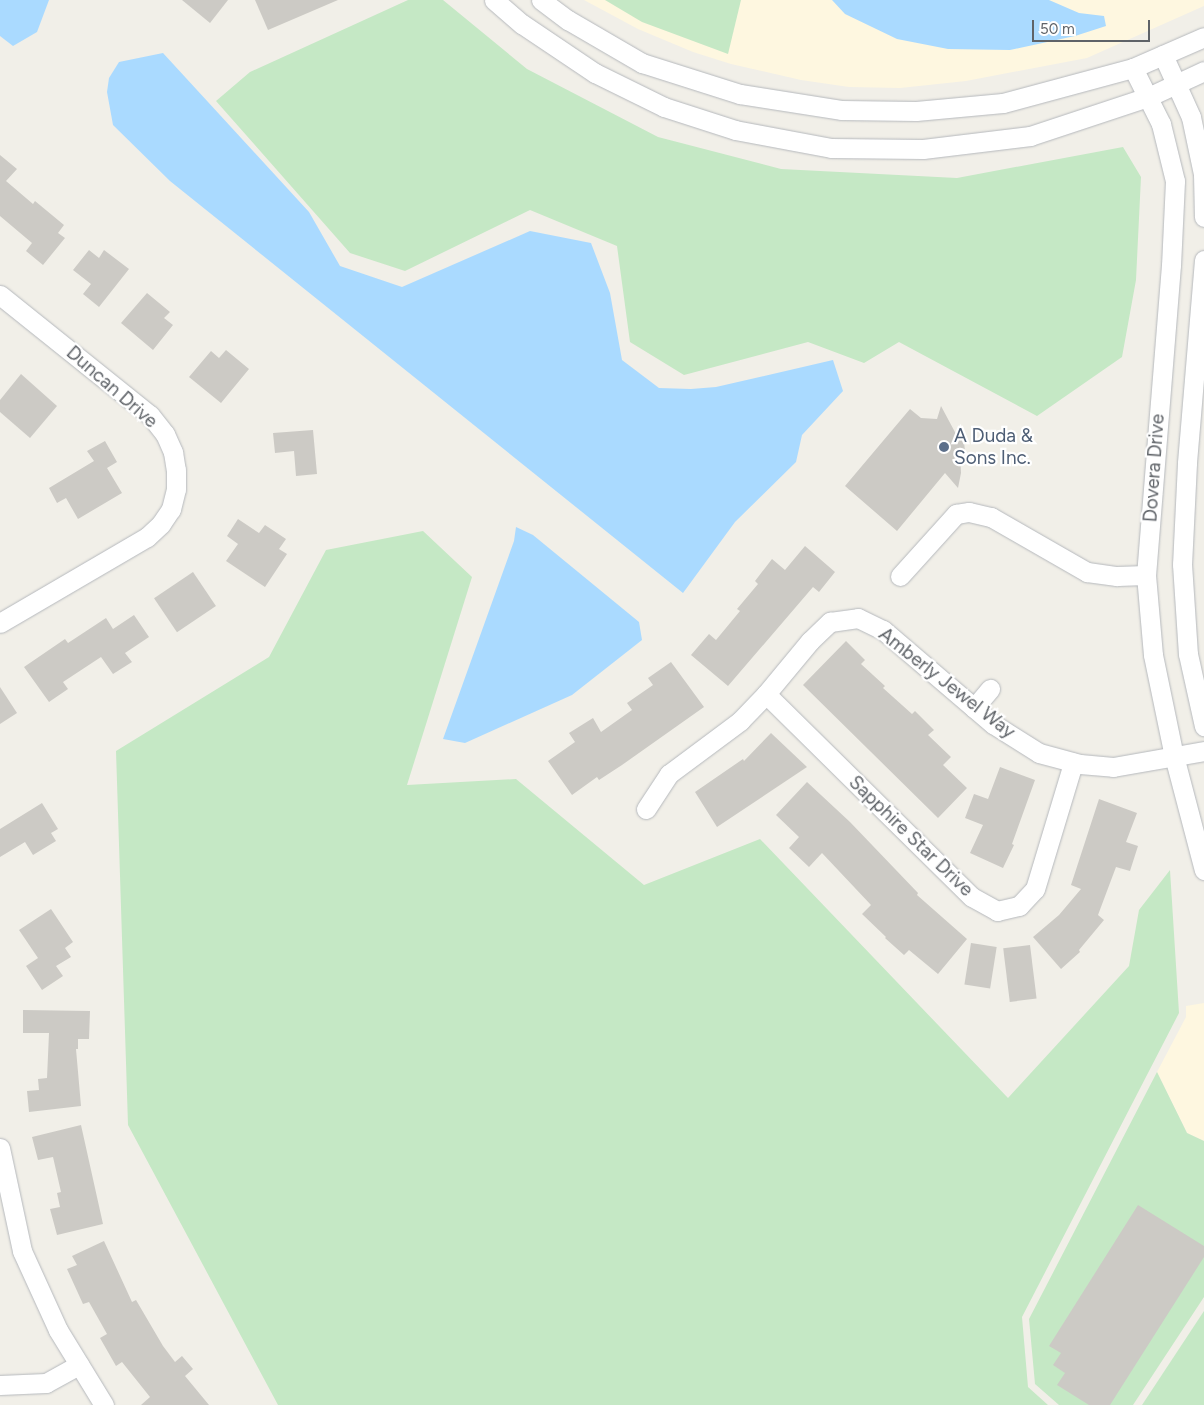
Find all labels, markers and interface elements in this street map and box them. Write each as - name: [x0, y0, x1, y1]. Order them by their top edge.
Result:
- scale bar: [1034, 10, 1152, 42]
- text: 50 m: [1040, 20, 1075, 38]
- street label: Duncan Drive: [62, 341, 162, 433]
- street label: Dovera Drive: [1139, 413, 1169, 523]
- place label: A Duda & Sons Inc.: [954, 425, 1033, 469]
- marker: A Duda & Sons Inc.: [938, 441, 950, 453]
- street label: Amberly Jewel Way: [874, 623, 1020, 743]
- street label: Sapphire Star Drive: [844, 771, 978, 901]

